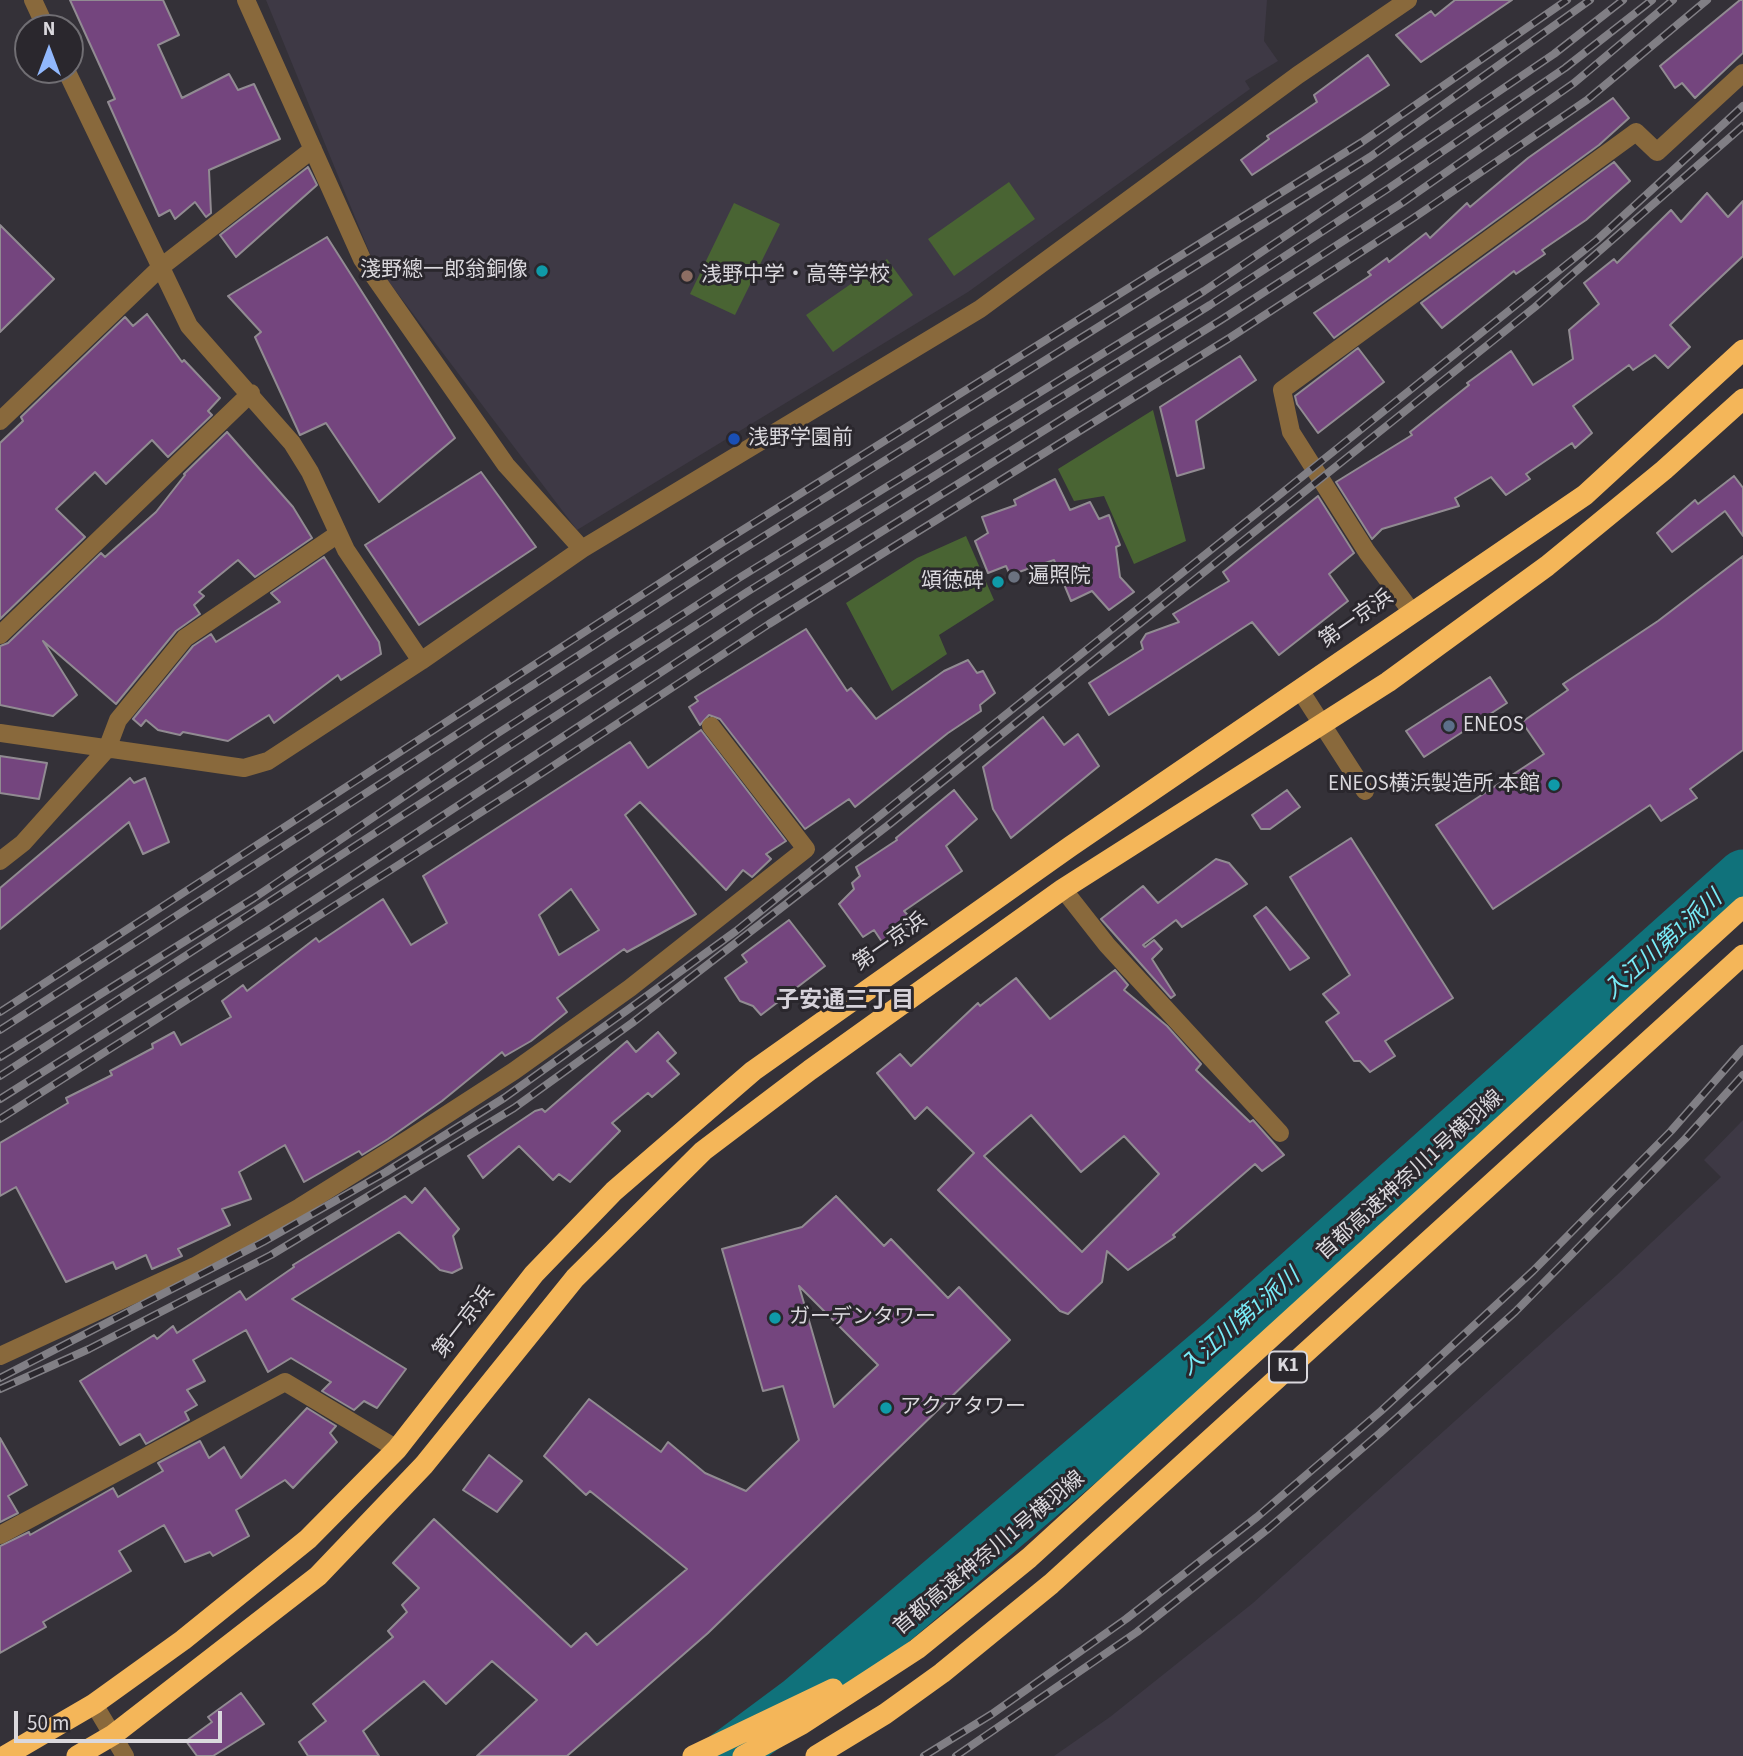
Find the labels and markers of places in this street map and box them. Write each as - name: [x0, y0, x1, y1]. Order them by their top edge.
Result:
- place label: 淺野總一郎翁銅像: [360, 258, 528, 284]
- marker: 淺野總一郎翁銅像: [534, 263, 550, 279]
- place label: 浅野中学・高等学校: [701, 263, 890, 289]
- marker: 浅野中学・高等学校: [679, 268, 695, 284]
- place label: 浅野学園前: [748, 426, 853, 452]
- marker: 浅野学園前: [726, 431, 742, 447]
- place label: 遍照院: [1028, 564, 1091, 590]
- place label: 頌徳碑: [921, 569, 984, 595]
- marker: 遍照院: [1006, 569, 1022, 585]
- marker: 頌徳碑: [990, 574, 1006, 590]
- place label: ENEOS: [1463, 713, 1524, 739]
- marker: ENEOS: [1441, 718, 1457, 734]
- place label: ENEOS横浜製造所 本館: [1328, 772, 1540, 798]
- marker: ENEOS横浜製造所 本館: [1546, 777, 1562, 793]
- place label: ガーデンタワー: [789, 1305, 936, 1331]
- marker: ガーデンタワー: [767, 1310, 783, 1326]
- place label: アクアタワー: [900, 1395, 1026, 1421]
- marker: アクアタワー: [878, 1400, 894, 1416]

